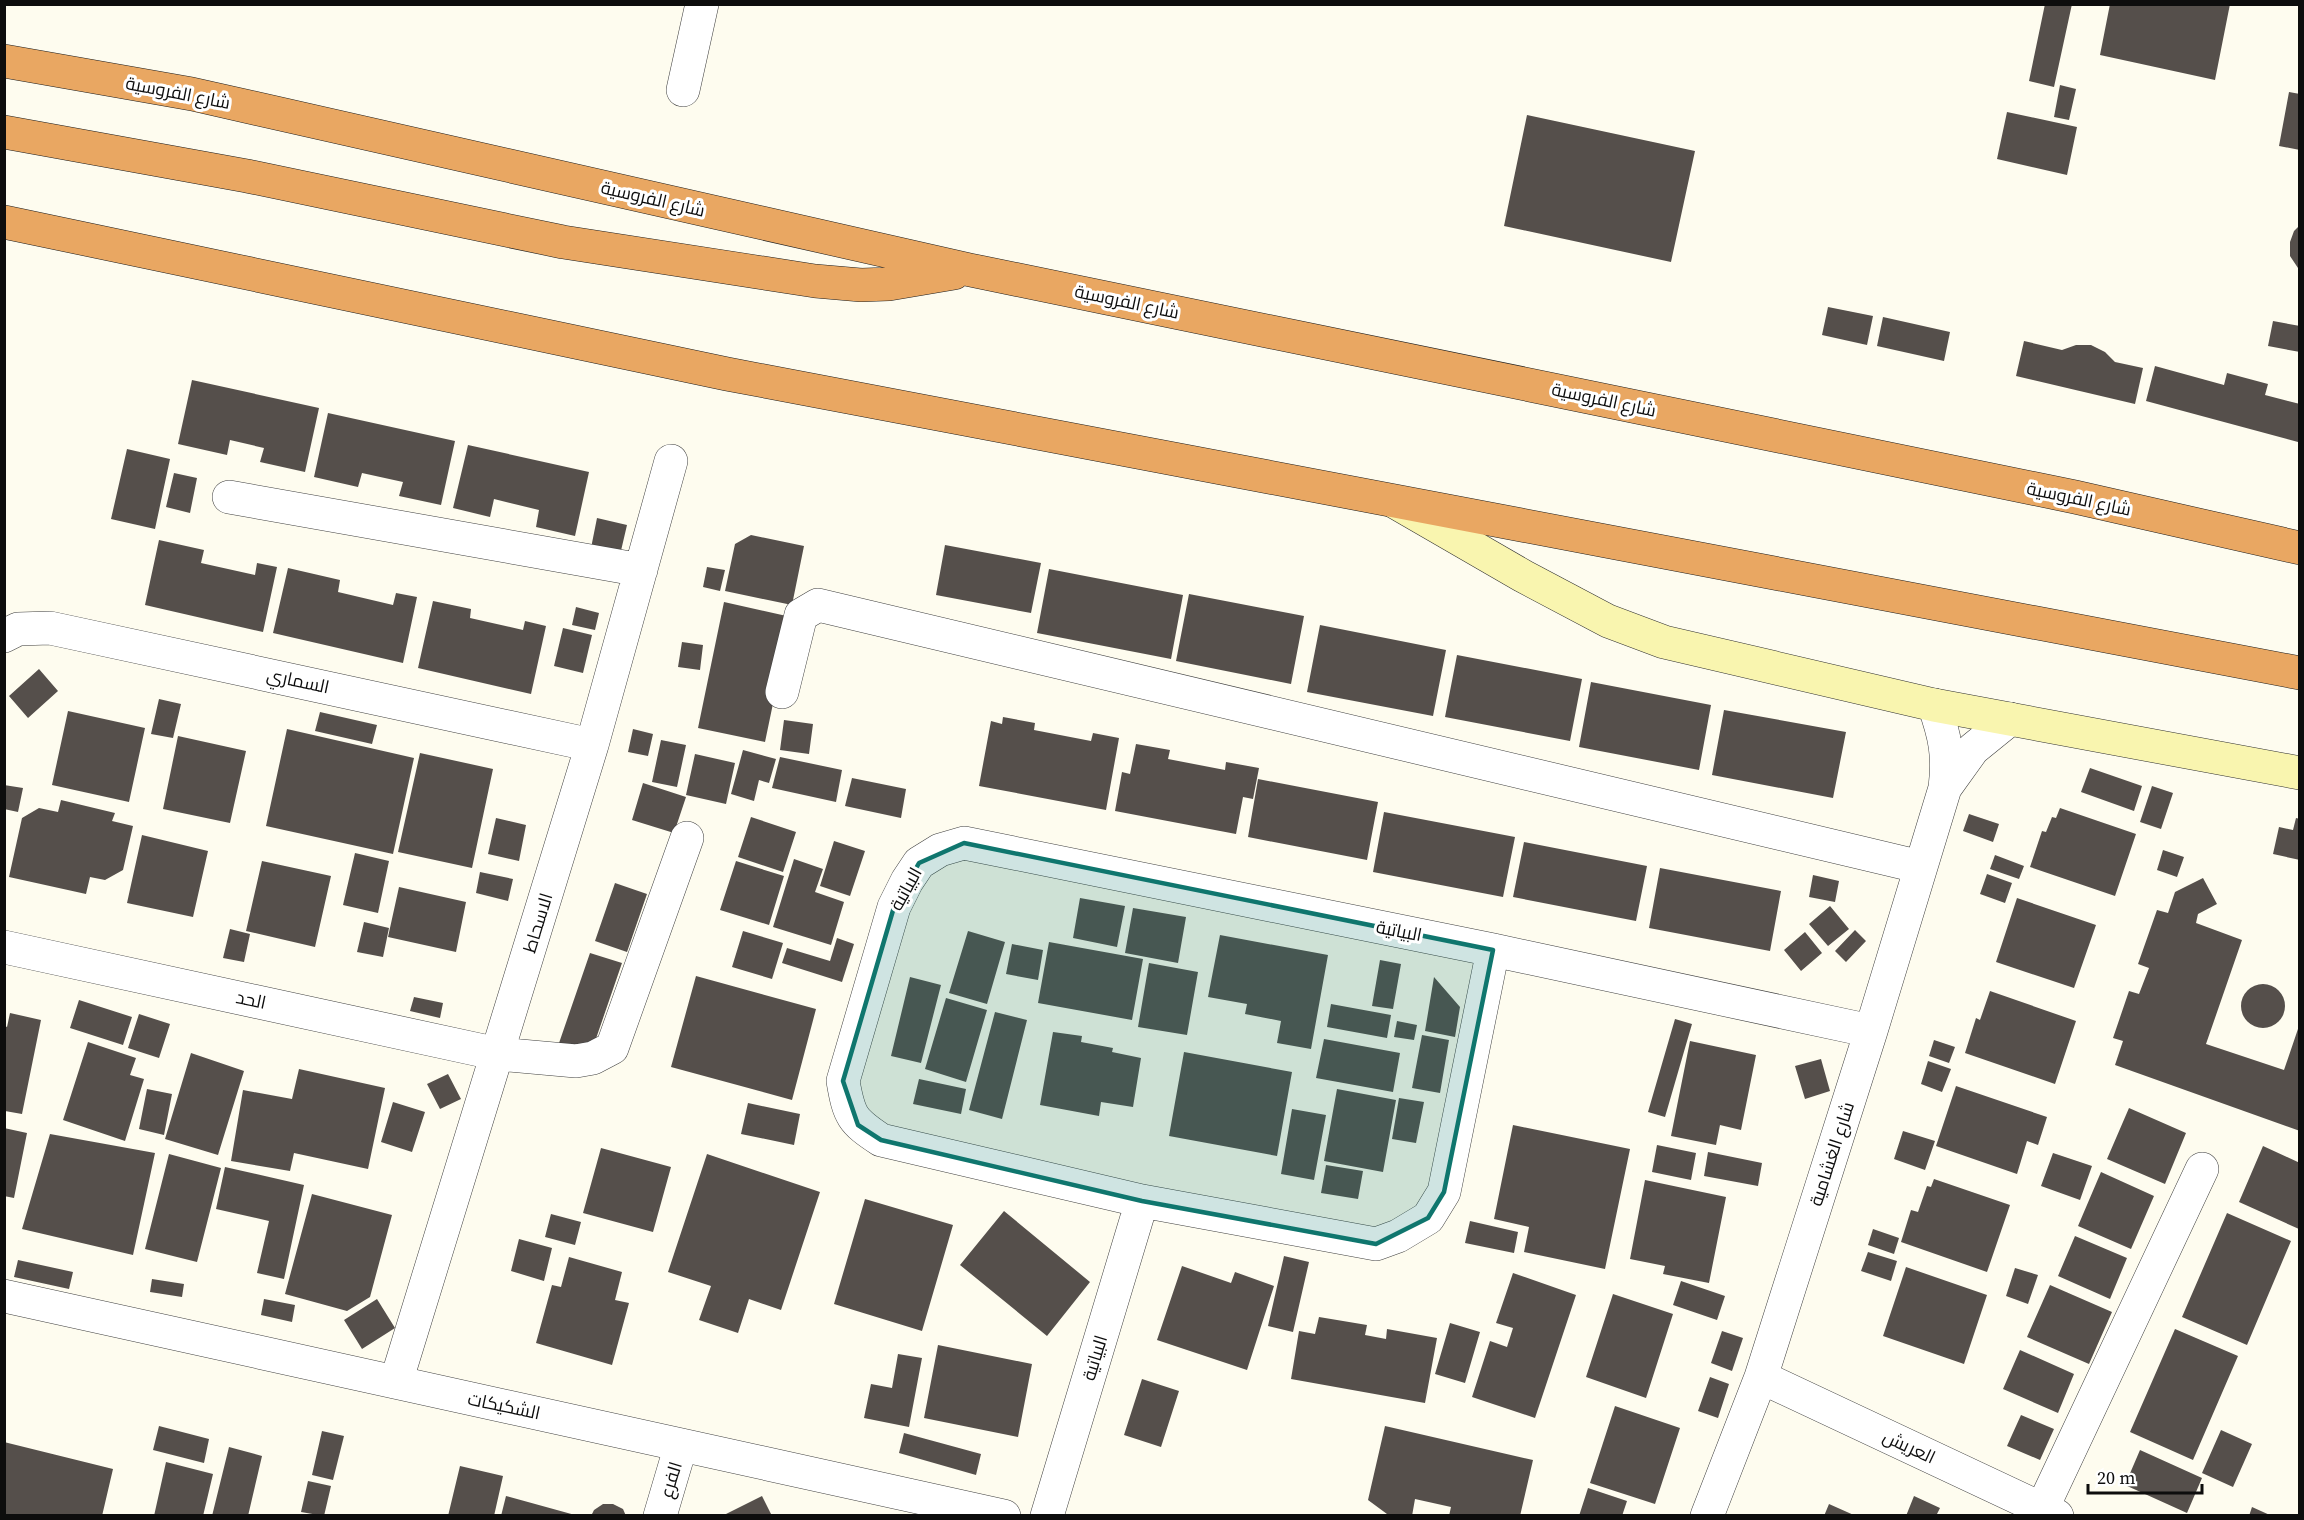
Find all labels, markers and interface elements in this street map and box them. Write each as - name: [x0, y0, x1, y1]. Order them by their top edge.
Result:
- street label: شارع الفروسية: [124, 70, 233, 115]
- street label: شارع الفروسية: [599, 174, 708, 223]
- street label: شارع الفروسية: [1073, 278, 1182, 325]
- street label: شارع الفروسية: [1550, 376, 1659, 423]
- street label: شارع الفروسية: [2025, 475, 2134, 522]
- street label: السماري: [264, 662, 332, 701]
- street label: البياتية: [883, 862, 928, 915]
- street label: الاسحاط: [517, 890, 558, 956]
- street label: البياتية: [1374, 914, 1424, 947]
- street label: الحد: [234, 984, 269, 1015]
- street label: شارع الغشامية: [1803, 1098, 1860, 1209]
- street label: البياتية: [1076, 1332, 1113, 1384]
- street label: الشكيكات: [465, 1386, 543, 1425]
- street label: العريش: [1879, 1424, 1940, 1470]
- scale bar: [2088, 1457, 2202, 1495]
- street label: الفرع: [653, 1459, 688, 1501]
- text: 20 m: [2097, 1465, 2135, 1490]

